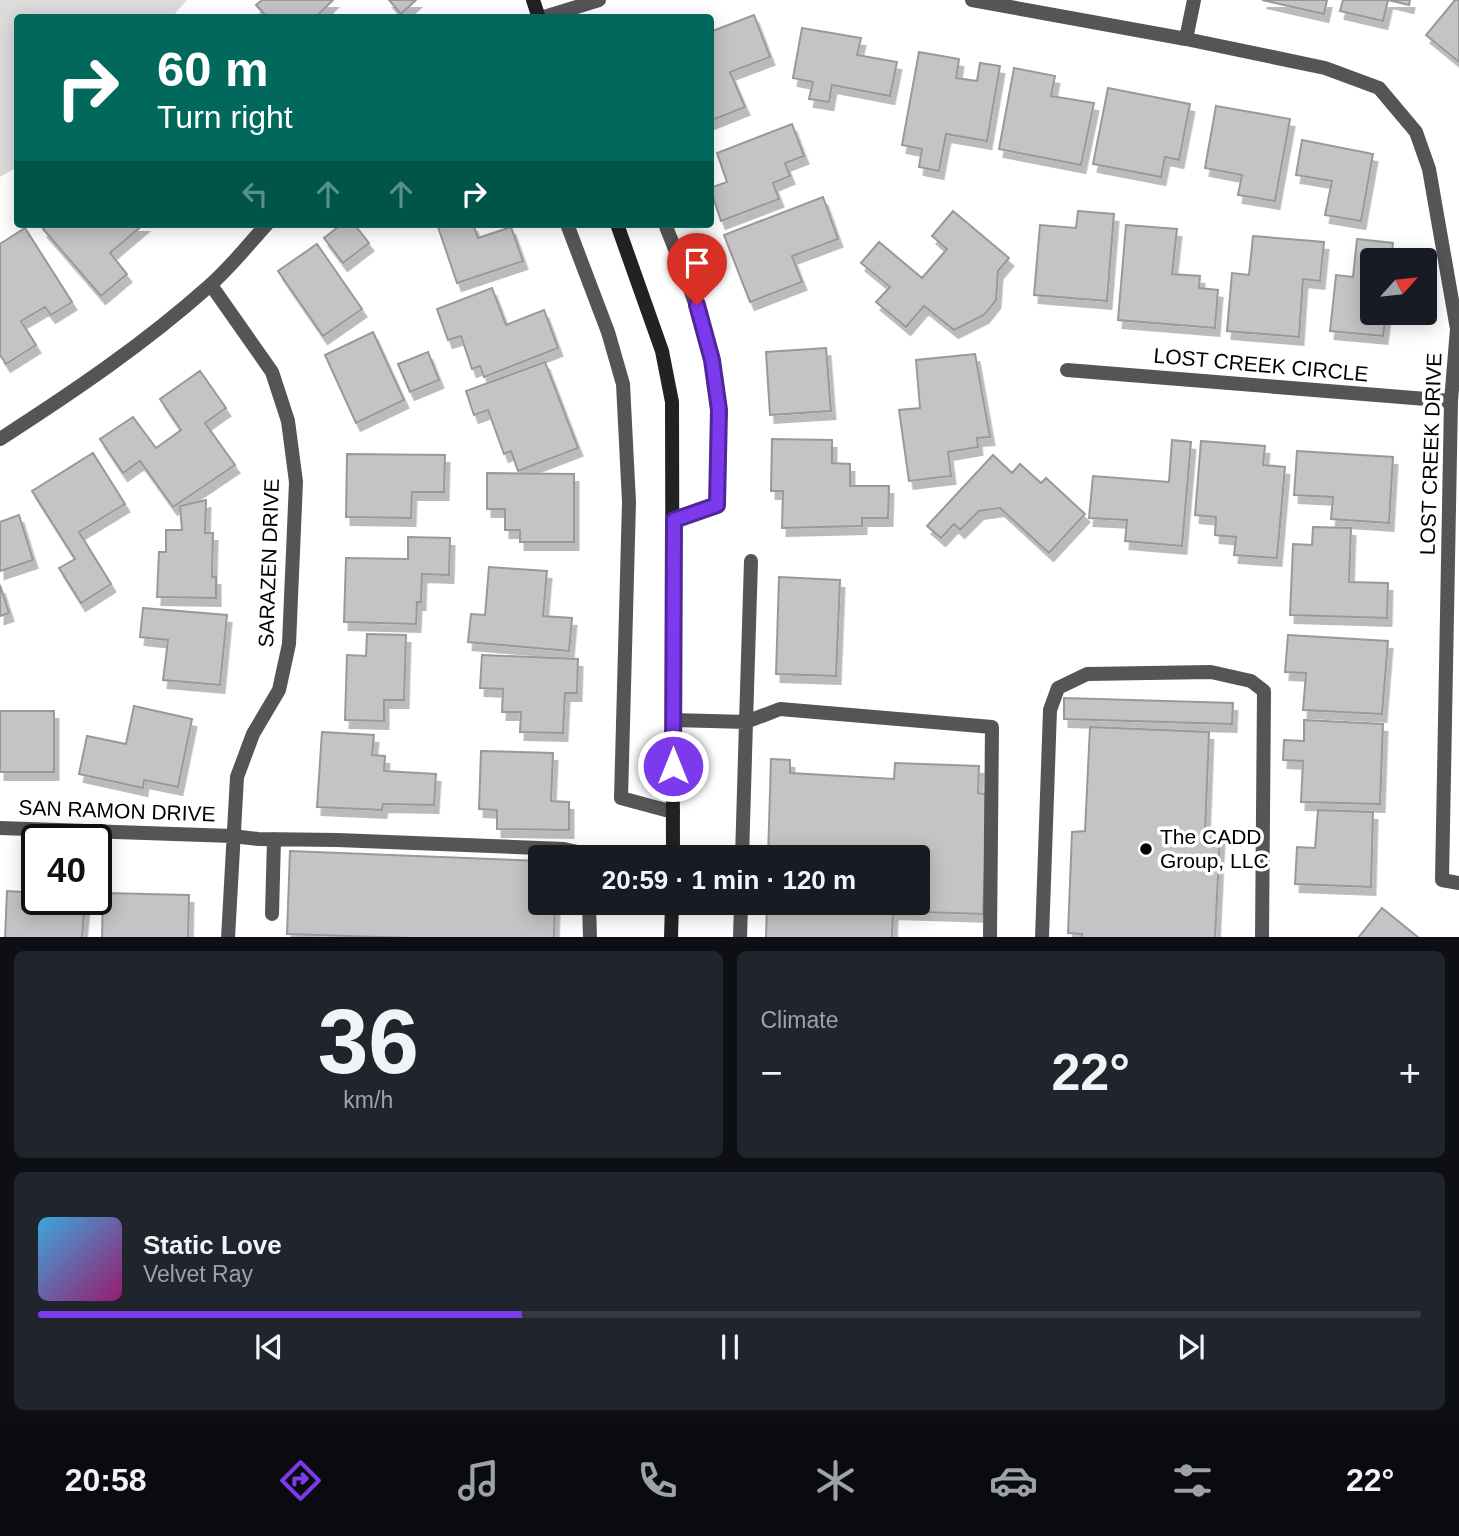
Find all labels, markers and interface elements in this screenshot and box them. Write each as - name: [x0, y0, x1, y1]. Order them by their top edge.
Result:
- icon: right: [42, 42, 133, 133]
- text: 60 m: [157, 42, 269, 96]
- text: Turn right: [157, 99, 293, 135]
- icon: left: [236, 175, 274, 213]
- icon: ahead: [309, 175, 347, 213]
- icon: ahead: [382, 175, 420, 213]
- icon: right: [455, 175, 493, 213]
- pin: [667, 233, 727, 305]
- icon: arrive: [678, 244, 716, 282]
- north arrow: [1360, 248, 1437, 326]
- map controls: [1360, 248, 1437, 325]
- street label: LOST CREEK CIRCLE: [1153, 344, 1369, 385]
- street label: LOST CREEK DRIVE: [1415, 352, 1446, 556]
- street label: SARAZEN DRIVE: [254, 478, 283, 648]
- position arrow: [636, 729, 710, 803]
- street label: SAN RAMON DRIVE: [18, 796, 216, 825]
- speed limit sign: 40: [21, 824, 112, 915]
- place label: The CADD Group, LLC: [1160, 825, 1269, 872]
- marker: The CADD Group, LLC: [1138, 841, 1154, 857]
- text: 20:59 · 1 min · 120 m: [602, 865, 856, 895]
- text: 36: [318, 991, 419, 1092]
- text: Climate: [761, 1007, 838, 1033]
- text: 22°: [1051, 1043, 1130, 1101]
- text: −: [761, 1052, 783, 1094]
- text: +: [1399, 1052, 1421, 1094]
- text: km/h: [343, 1087, 393, 1113]
- text: Static Love: [143, 1230, 282, 1260]
- text: Velvet Ray: [143, 1261, 253, 1287]
- icon: previous: [250, 1328, 288, 1366]
- icon: pause: [711, 1328, 749, 1366]
- icon: next: [1172, 1328, 1210, 1366]
- icon: directions: [276, 1456, 325, 1505]
- icon: music: [454, 1456, 503, 1505]
- icon: phone: [633, 1456, 682, 1505]
- icon: climate: [811, 1456, 860, 1505]
- icon: car: [989, 1456, 1038, 1505]
- icon: filters: [1168, 1456, 1217, 1505]
- text: 20:58: [65, 1462, 147, 1498]
- text: 22°: [1346, 1462, 1394, 1498]

